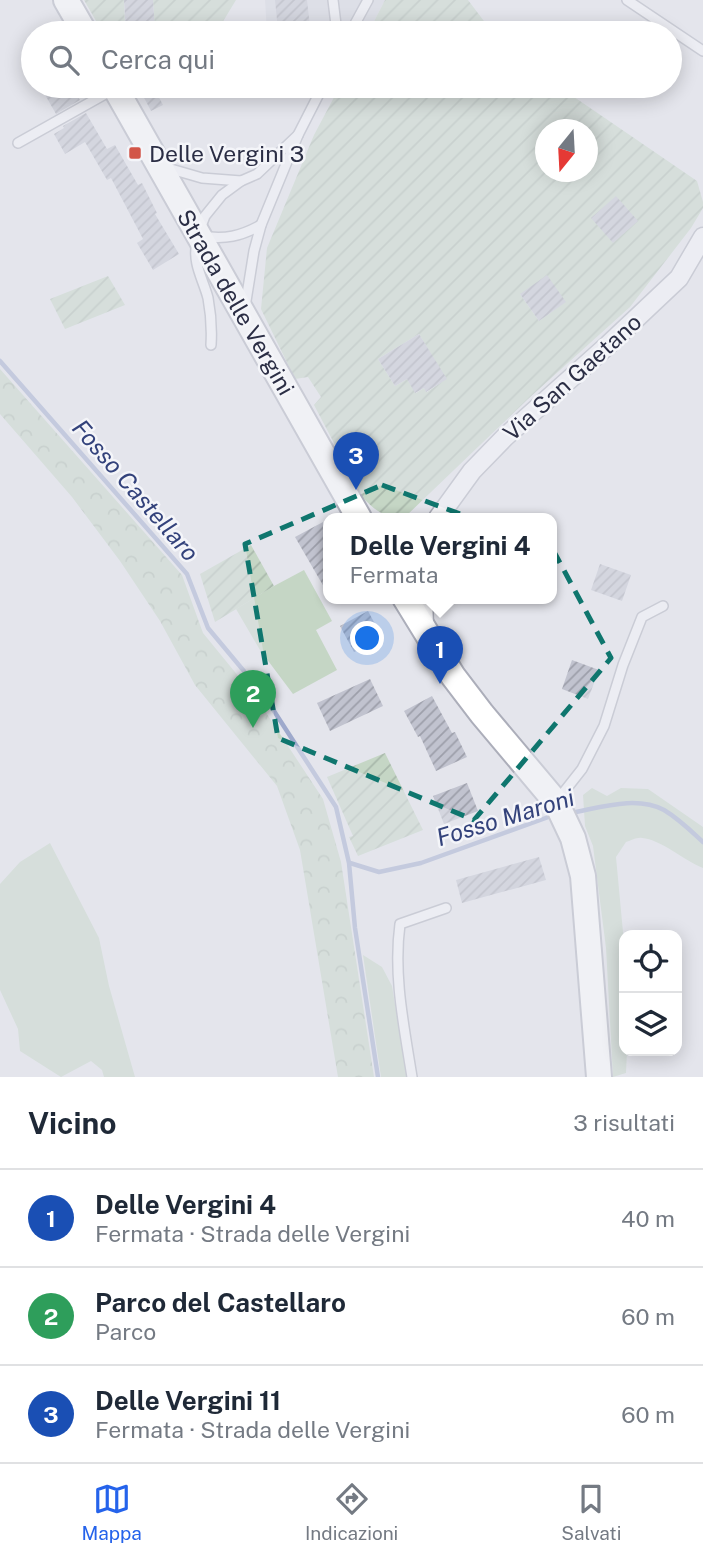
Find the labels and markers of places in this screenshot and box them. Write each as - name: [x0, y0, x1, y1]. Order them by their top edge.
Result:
- place label: Delle Vergini 3: [149, 140, 304, 167]
- marker: Delle Vergini 3: [127, 145, 143, 161]
- pin: 3: [333, 432, 379, 490]
- pin: 1: [417, 626, 463, 684]
- pin: 2: [230, 670, 276, 728]

